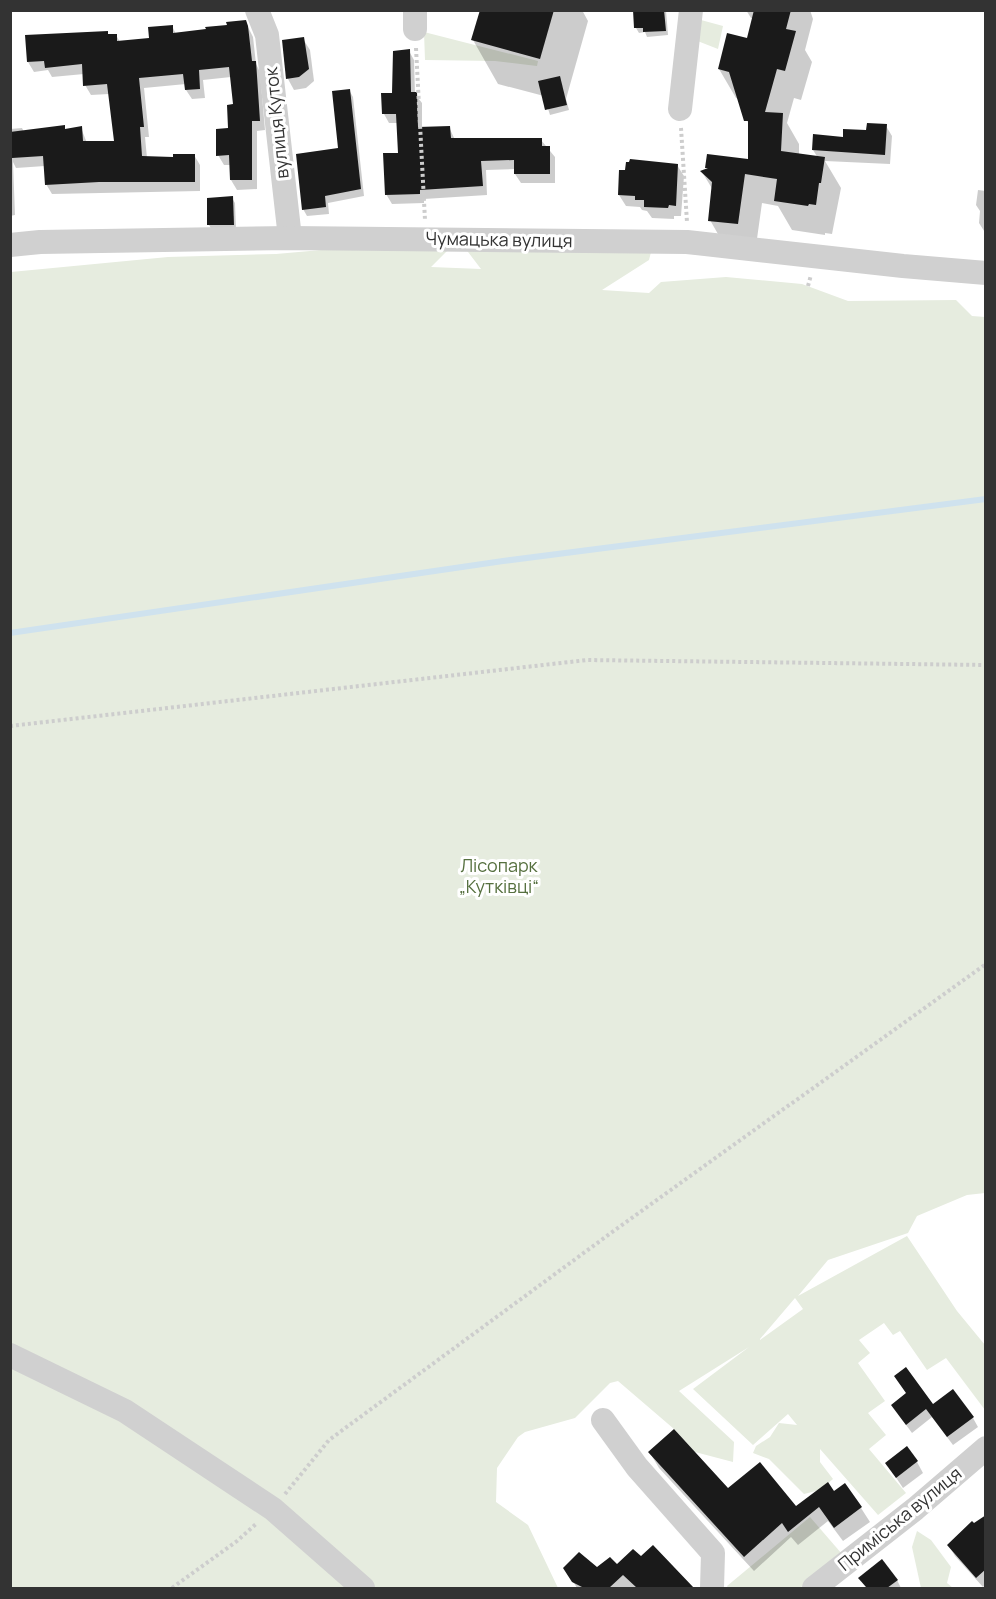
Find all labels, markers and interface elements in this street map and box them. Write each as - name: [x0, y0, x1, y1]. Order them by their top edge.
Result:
- street label: вулиця Куток: [258, 65, 294, 180]
- street label: Чумацька вулиця: [425, 226, 573, 252]
- park label: Лісопарк „Кутківці“: [459, 853, 539, 898]
- street label: Приміська вулиця: [833, 1461, 966, 1576]

